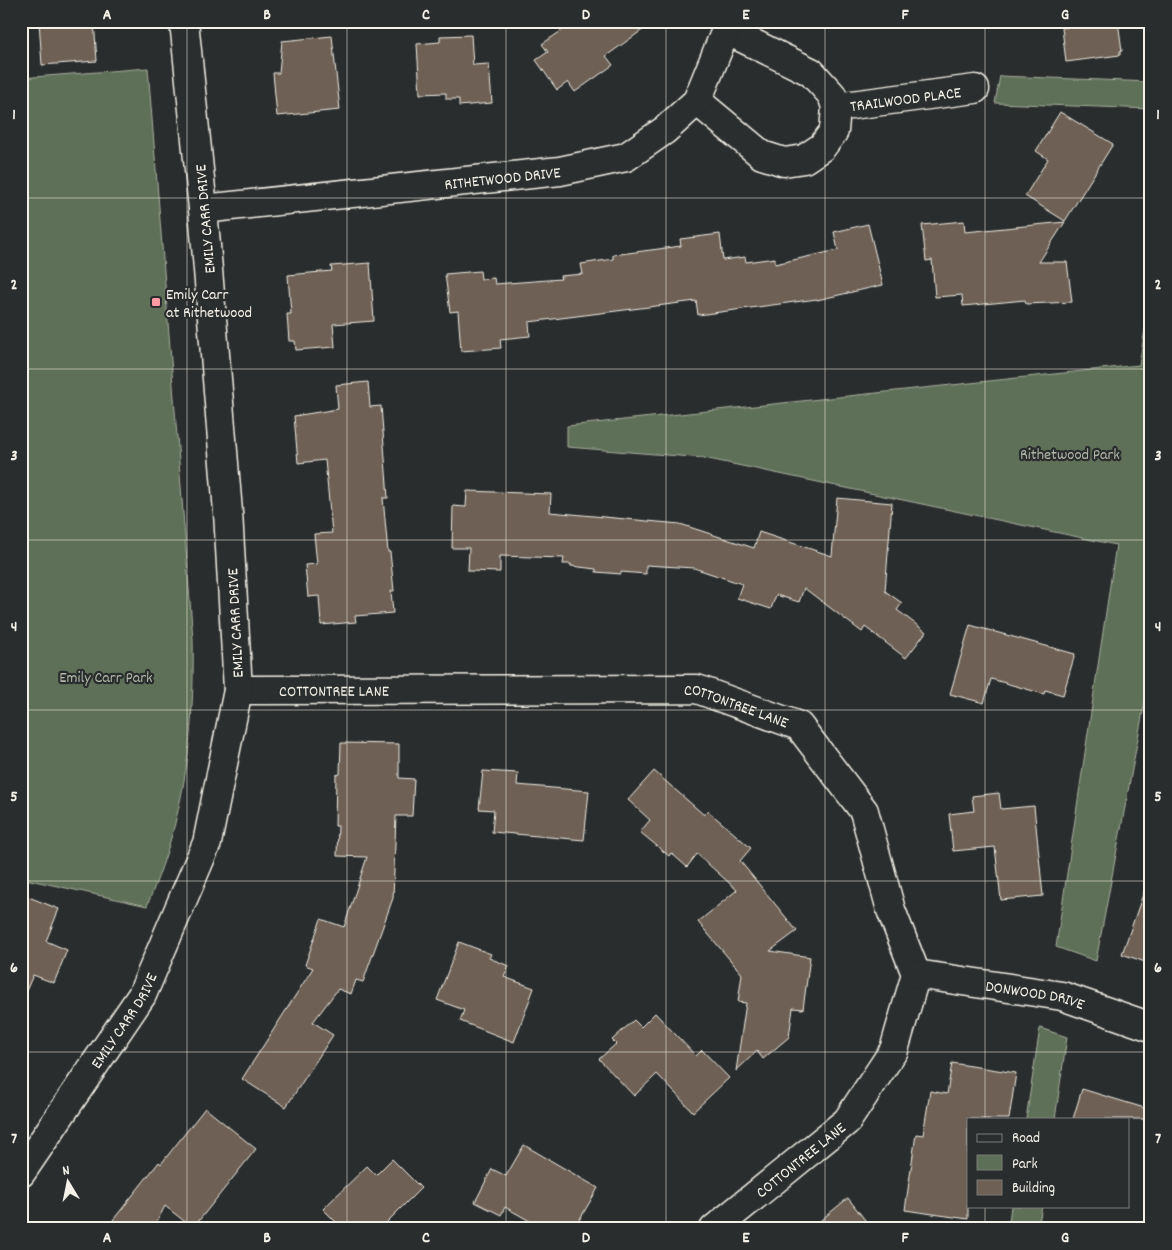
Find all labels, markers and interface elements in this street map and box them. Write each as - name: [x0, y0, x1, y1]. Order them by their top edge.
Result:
- text: A: [103, 4, 112, 27]
- text: B: [263, 4, 271, 27]
- text: C: [422, 4, 430, 27]
- text: D: [582, 4, 591, 27]
- text: E: [742, 4, 750, 27]
- text: F: [901, 4, 909, 27]
- text: G: [1061, 4, 1069, 27]
- street label: TRAILWOOD PLACE: [849, 82, 963, 119]
- text: 1: [12, 104, 16, 127]
- text: 1: [1156, 104, 1160, 127]
- street label: RITHETWOOD DRIVE: [443, 162, 562, 197]
- street label: EMILY CARR DRIVE: [190, 163, 223, 274]
- text: 2: [11, 274, 18, 297]
- text: 2: [1155, 274, 1162, 297]
- place label: Emily Carr at Rithetwood: [166, 284, 252, 325]
- marker: Emily Carr at Rithetwood: [150, 296, 162, 308]
- park label: Rithetwood Park: [1020, 444, 1120, 467]
- text: 3: [10, 445, 18, 468]
- text: 3: [1154, 445, 1162, 468]
- street label: EMILY CARR DRIVE: [222, 567, 251, 678]
- text: 4: [11, 616, 17, 639]
- text: 4: [1155, 616, 1161, 639]
- park label: Emily Carr Park: [59, 667, 153, 690]
- street label: COTTONTREE LANE: [684, 680, 792, 735]
- street label: COTTONTREE LANE: [279, 681, 390, 704]
- text: 5: [10, 786, 18, 809]
- text: 5: [1154, 786, 1162, 809]
- text: 6: [10, 957, 18, 980]
- text: 6: [1154, 957, 1162, 980]
- street label: EMILY CARR DRIVE: [86, 969, 164, 1074]
- street label: DONWOOD DRIVE: [984, 976, 1088, 1017]
- street label: COTTONTREE LANE: [752, 1117, 852, 1204]
- legend: [967, 1118, 1130, 1208]
- text: 7: [11, 1128, 17, 1151]
- text: Road: [1012, 1128, 1040, 1150]
- text: 7: [1155, 1128, 1161, 1151]
- text: Park: [1012, 1154, 1038, 1176]
- north arrow: [42, 1158, 92, 1208]
- text: N: [61, 1161, 71, 1182]
- text: Building: [1012, 1178, 1055, 1200]
- text: A: [103, 1227, 112, 1250]
- text: B: [263, 1227, 271, 1250]
- text: C: [422, 1227, 430, 1250]
- text: D: [582, 1227, 591, 1250]
- text: E: [742, 1227, 750, 1250]
- text: F: [901, 1227, 909, 1250]
- text: G: [1061, 1227, 1069, 1250]

